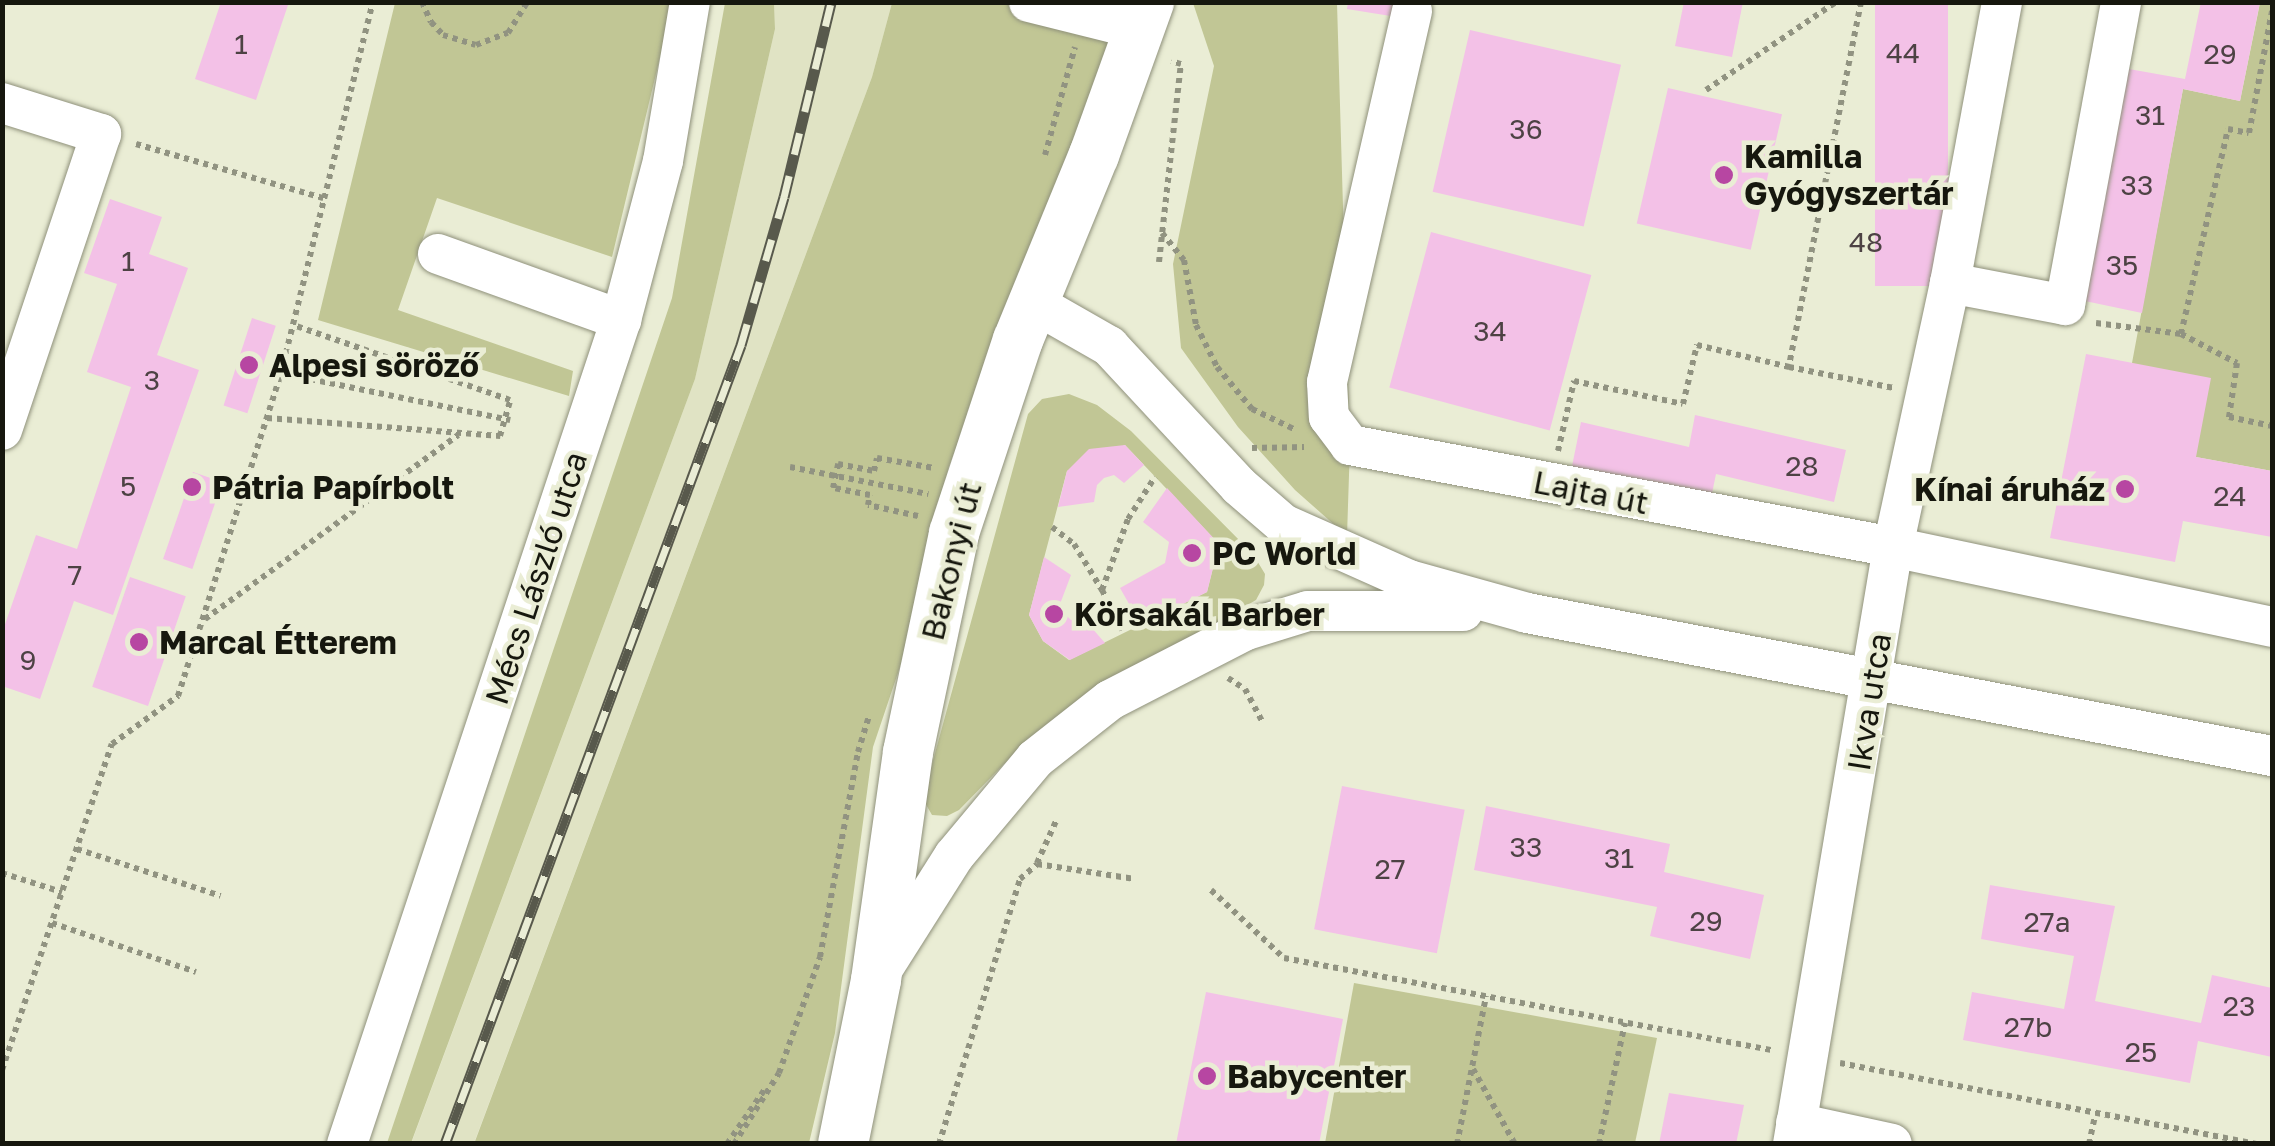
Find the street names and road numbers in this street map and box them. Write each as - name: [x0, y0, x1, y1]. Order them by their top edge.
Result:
- street label: Mécs László utca: [477, 447, 595, 709]
- street label: Lajta út: [1530, 462, 1652, 522]
- street label: Bakonyi út: [913, 478, 989, 644]
- street label: Ikva utca: [1839, 630, 1899, 774]

